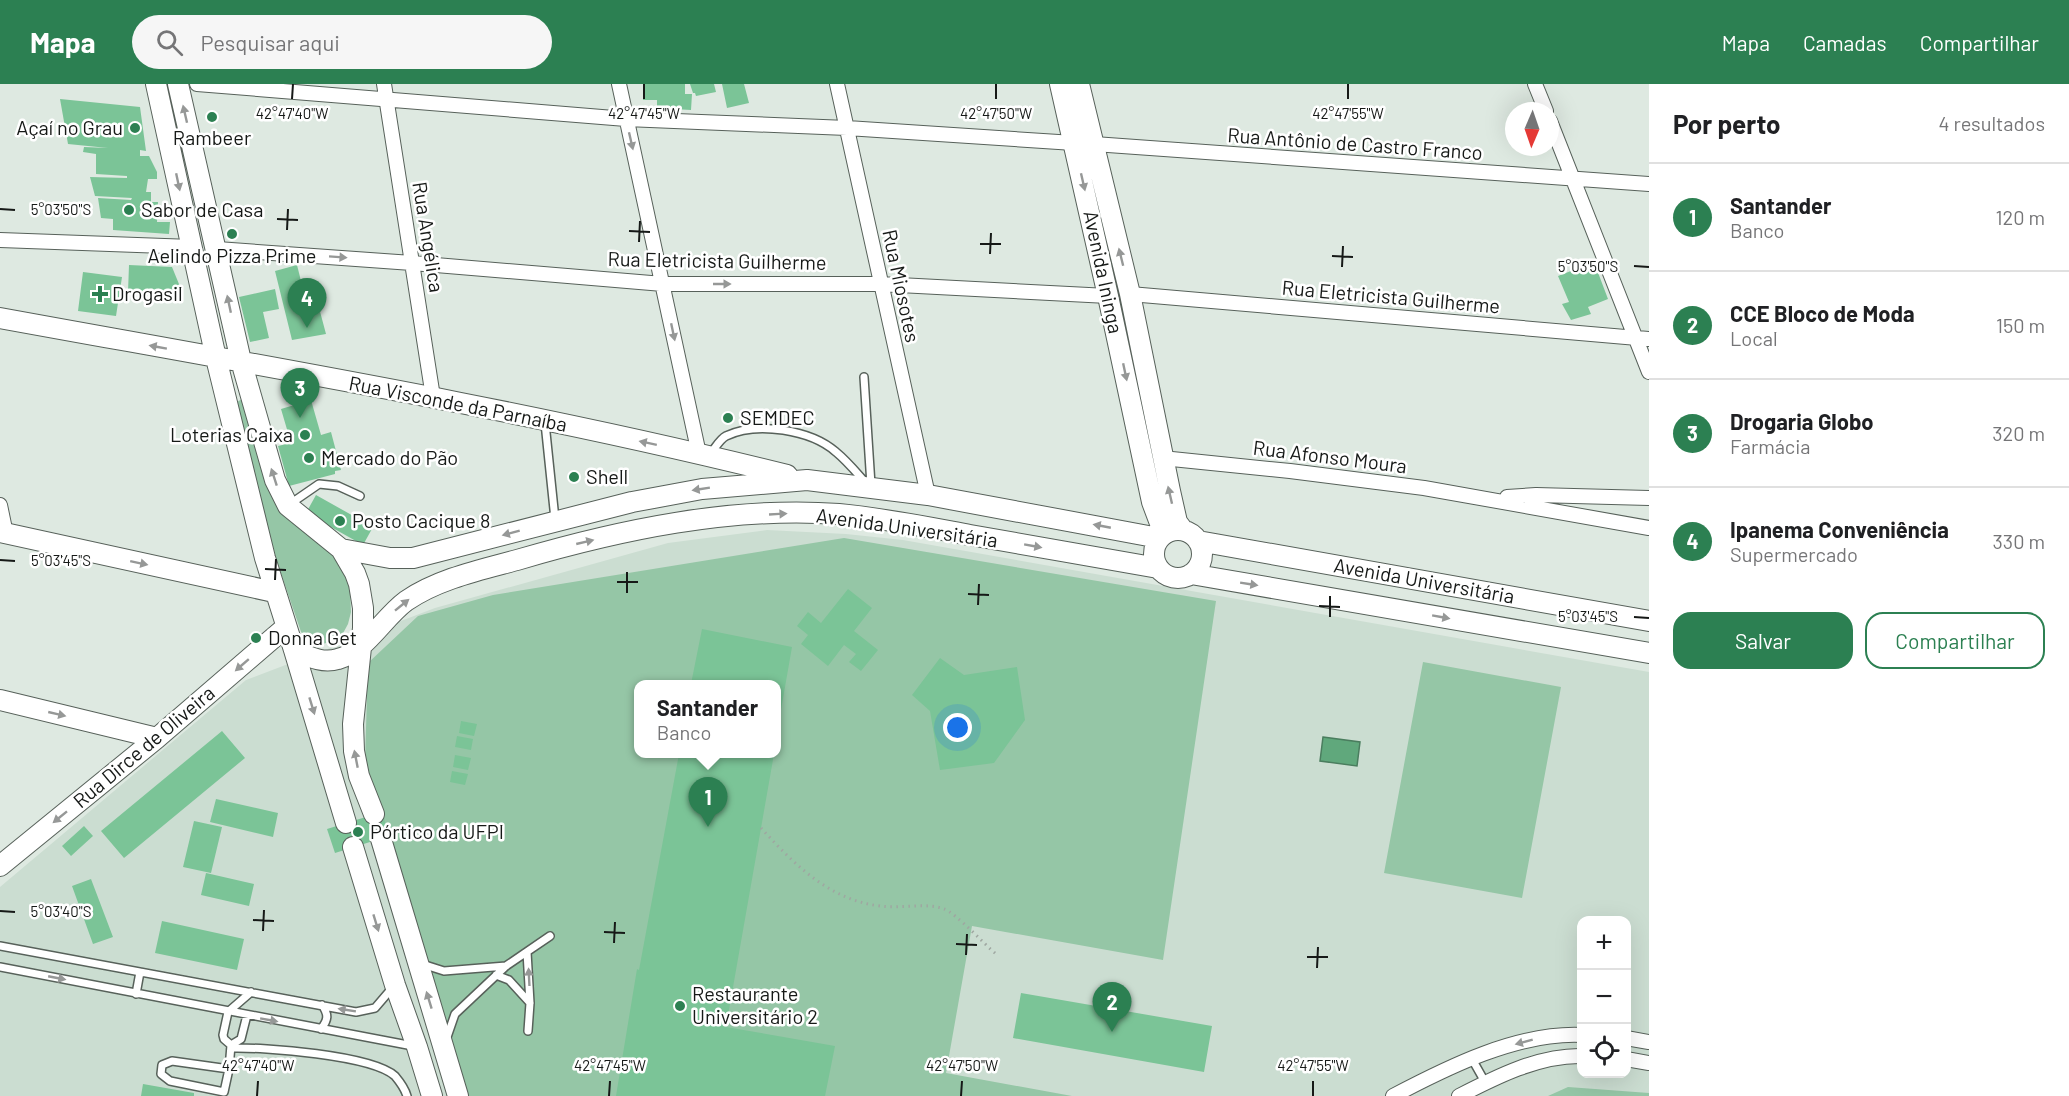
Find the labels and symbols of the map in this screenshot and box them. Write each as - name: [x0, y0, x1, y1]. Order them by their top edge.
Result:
- north arrow: [1505, 102, 1559, 156]
- one-way arrow: [180, 104, 189, 123]
- text: 42°47'40"W: [256, 104, 328, 122]
- text: 42°47'45"W: [608, 104, 680, 122]
- text: 42°47'50"W: [960, 104, 1032, 122]
- text: 42°47'55"W: [1312, 104, 1384, 122]
- marker: Rambeer: [205, 110, 219, 124]
- place label: Açaí no Grau: [16, 115, 123, 139]
- marker: Açaí no Grau: [128, 121, 142, 135]
- street label: Rua Antônio de Castro Franco: [1227, 122, 1484, 164]
- place label: Rambeer: [173, 125, 251, 149]
- one-way arrow: [627, 132, 636, 151]
- one-way arrow: [173, 173, 183, 191]
- one-way arrow: [1079, 173, 1088, 192]
- street label: Rua Angélica: [408, 180, 450, 294]
- place label: Sabor de Casa: [141, 197, 263, 221]
- text: 5°03'50"S: [31, 200, 91, 218]
- marker: Sabor de Casa: [122, 203, 136, 217]
- street label: Avenida Ininga: [1079, 208, 1129, 336]
- marker: Aelindo Pizza Prime: [225, 227, 239, 241]
- street label: Rua Miosotes: [878, 227, 926, 345]
- place label: Aelindo Pizza Prime: [148, 243, 316, 267]
- street label: Rua Eletricista Guilherme: [607, 246, 827, 274]
- one-way arrow: [1116, 247, 1125, 266]
- one-way arrow: [329, 253, 348, 262]
- text: 5°03'50"S: [1558, 257, 1618, 275]
- street label: Rua Eletricista Guilherme: [1281, 275, 1501, 318]
- pin: 4: [288, 278, 326, 328]
- one-way arrow: [712, 279, 731, 289]
- place label: Drogasil: [112, 281, 183, 305]
- marker: Drogasil: [93, 287, 107, 301]
- one-way arrow: [223, 295, 233, 313]
- one-way arrow: [669, 322, 678, 341]
- one-way arrow: [149, 342, 168, 351]
- one-way arrow: [1121, 363, 1130, 382]
- pin: 3: [280, 368, 320, 418]
- street label: Rua Visconde da Parnaíba: [347, 370, 569, 436]
- place label: SEMDEC: [740, 405, 815, 429]
- marker: SEMDEC: [721, 411, 735, 425]
- place label: Loterias Caixa: [170, 422, 293, 446]
- marker: Loterias Caixa: [298, 428, 312, 442]
- street label: Rua Afonso Moura: [1252, 435, 1408, 477]
- one-way arrow: [638, 438, 657, 447]
- place label: Mercado do Pão: [321, 445, 458, 469]
- marker: Mercado do Pão: [302, 451, 316, 465]
- place label: Shell: [586, 464, 628, 488]
- one-way arrow: [269, 468, 279, 486]
- marker: Shell: [567, 470, 581, 484]
- one-way arrow: [691, 485, 710, 494]
- one-way arrow: [1165, 486, 1175, 504]
- street label: Avenida Universitária: [815, 502, 999, 552]
- place label: Posto Cacique 8: [352, 508, 490, 532]
- one-way arrow: [768, 510, 787, 519]
- marker: Posto Cacique 8: [333, 514, 347, 528]
- one-way arrow: [1092, 521, 1111, 530]
- one-way arrow: [502, 529, 520, 538]
- one-way arrow: [576, 536, 594, 546]
- one-way arrow: [1024, 542, 1043, 551]
- text: 5°03'45"S: [31, 551, 91, 569]
- street label: Avenida Universitária: [1332, 552, 1516, 608]
- one-way arrow: [130, 559, 148, 569]
- one-way arrow: [1239, 580, 1258, 589]
- one-way arrow: [394, 599, 410, 612]
- text: 5°03'45"S: [1558, 607, 1618, 625]
- one-way arrow: [1431, 612, 1450, 621]
- place label: Donna Get: [268, 625, 357, 649]
- marker: Donna Get: [249, 631, 263, 645]
- one-way arrow: [235, 658, 250, 671]
- street label: Rua Dirce de Oliveira: [68, 680, 219, 812]
- one-way arrow: [307, 697, 317, 715]
- one-way arrow: [48, 709, 66, 719]
- your location: [943, 713, 972, 742]
- one-way arrow: [351, 749, 360, 768]
- pin: 1: [688, 778, 728, 827]
- one-way arrow: [52, 810, 68, 823]
- place label: Pórtico da UFPI: [370, 819, 504, 843]
- marker: Pórtico da UFPI: [351, 825, 365, 839]
- text: 5°03'40"S: [31, 902, 91, 920]
- one-way arrow: [372, 914, 381, 932]
- one-way arrow: [524, 968, 533, 987]
- one-way arrow: [48, 974, 67, 983]
- place label: Restaurante Universitário 2: [692, 981, 818, 1028]
- pin: 2: [1092, 982, 1132, 1032]
- one-way arrow: [424, 991, 433, 1009]
- marker: Restaurante Universitário 2: [673, 999, 687, 1013]
- one-way arrow: [338, 1005, 357, 1014]
- one-way arrow: [260, 1016, 279, 1025]
- one-way arrow: [1515, 1038, 1533, 1047]
- text: 42°47'40"W: [222, 1056, 294, 1074]
- text: 42°47'45"W: [574, 1056, 646, 1074]
- text: 42°47'50"W: [926, 1056, 998, 1074]
- text: 42°47'55"W: [1277, 1056, 1349, 1074]

